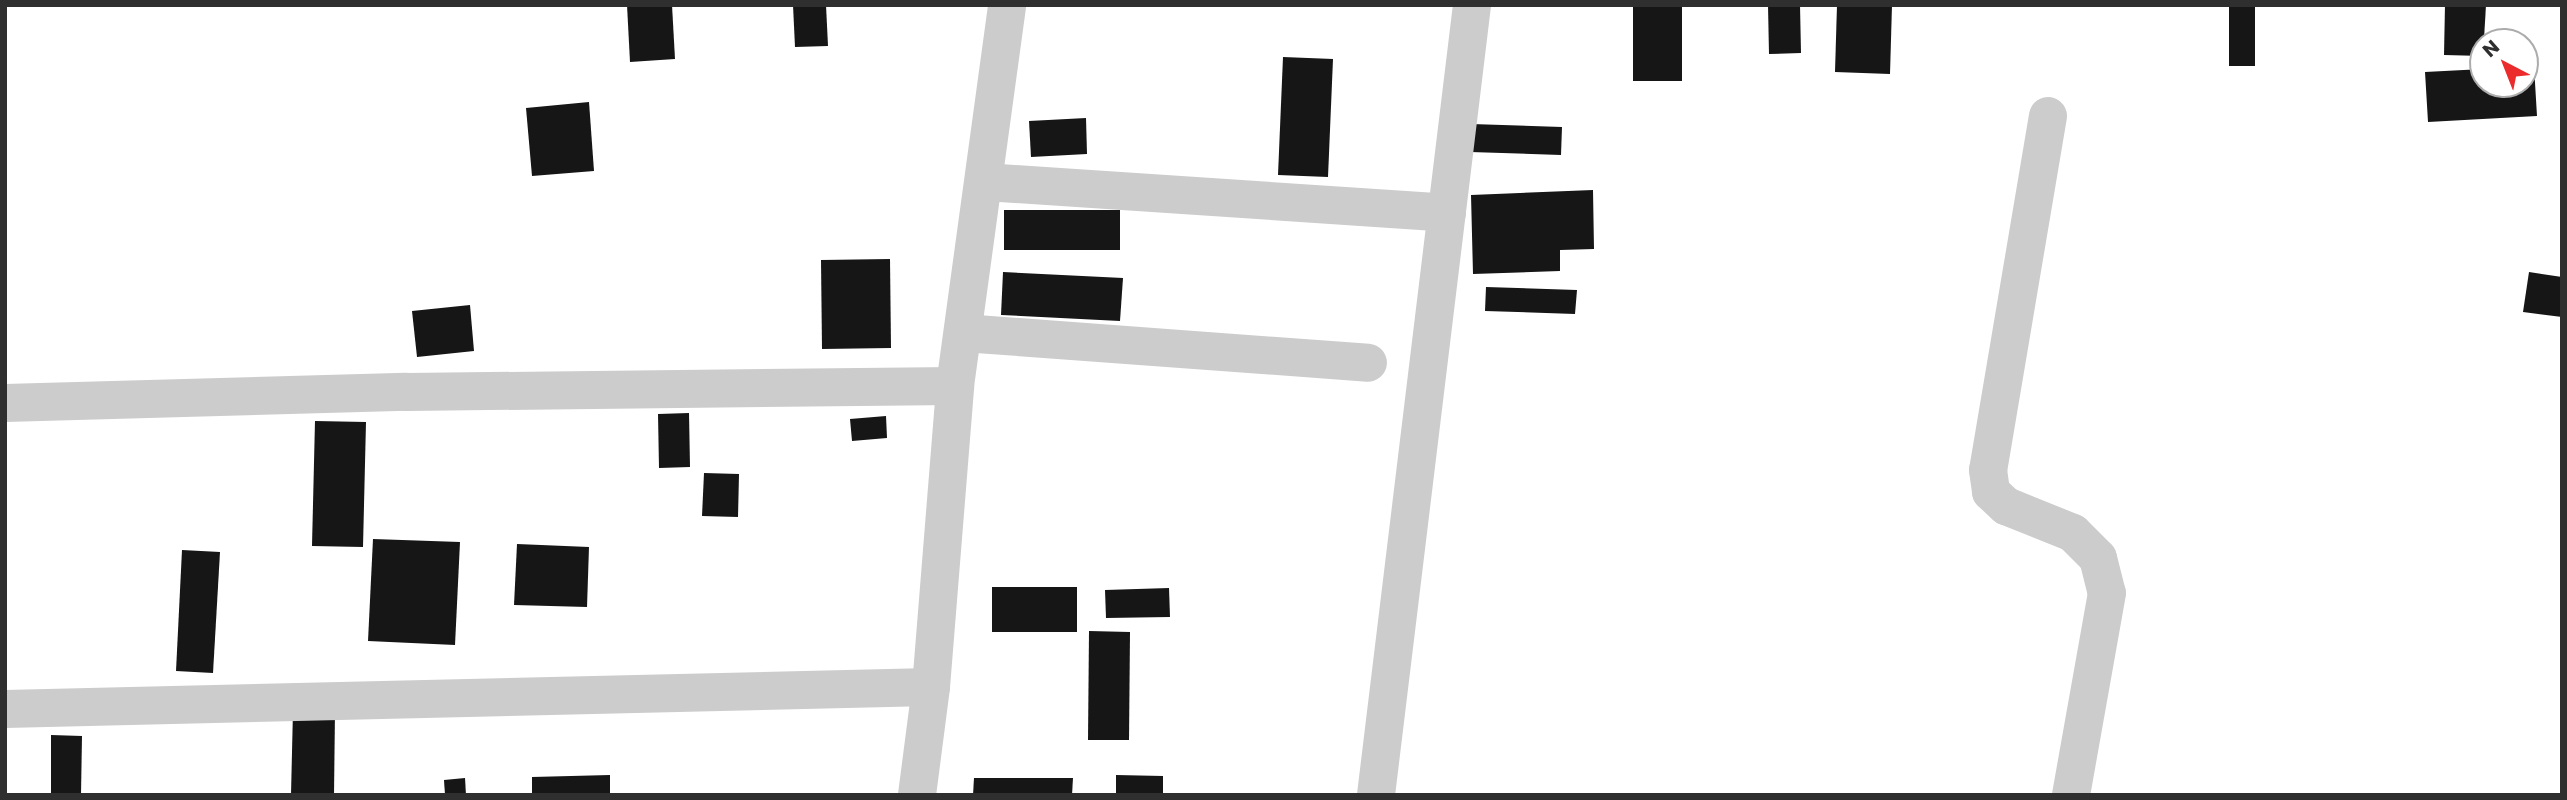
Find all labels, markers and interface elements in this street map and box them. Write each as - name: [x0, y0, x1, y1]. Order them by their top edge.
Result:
- north arrow: [2469, 28, 2539, 98]
- text: N: [2477, 34, 2505, 63]

